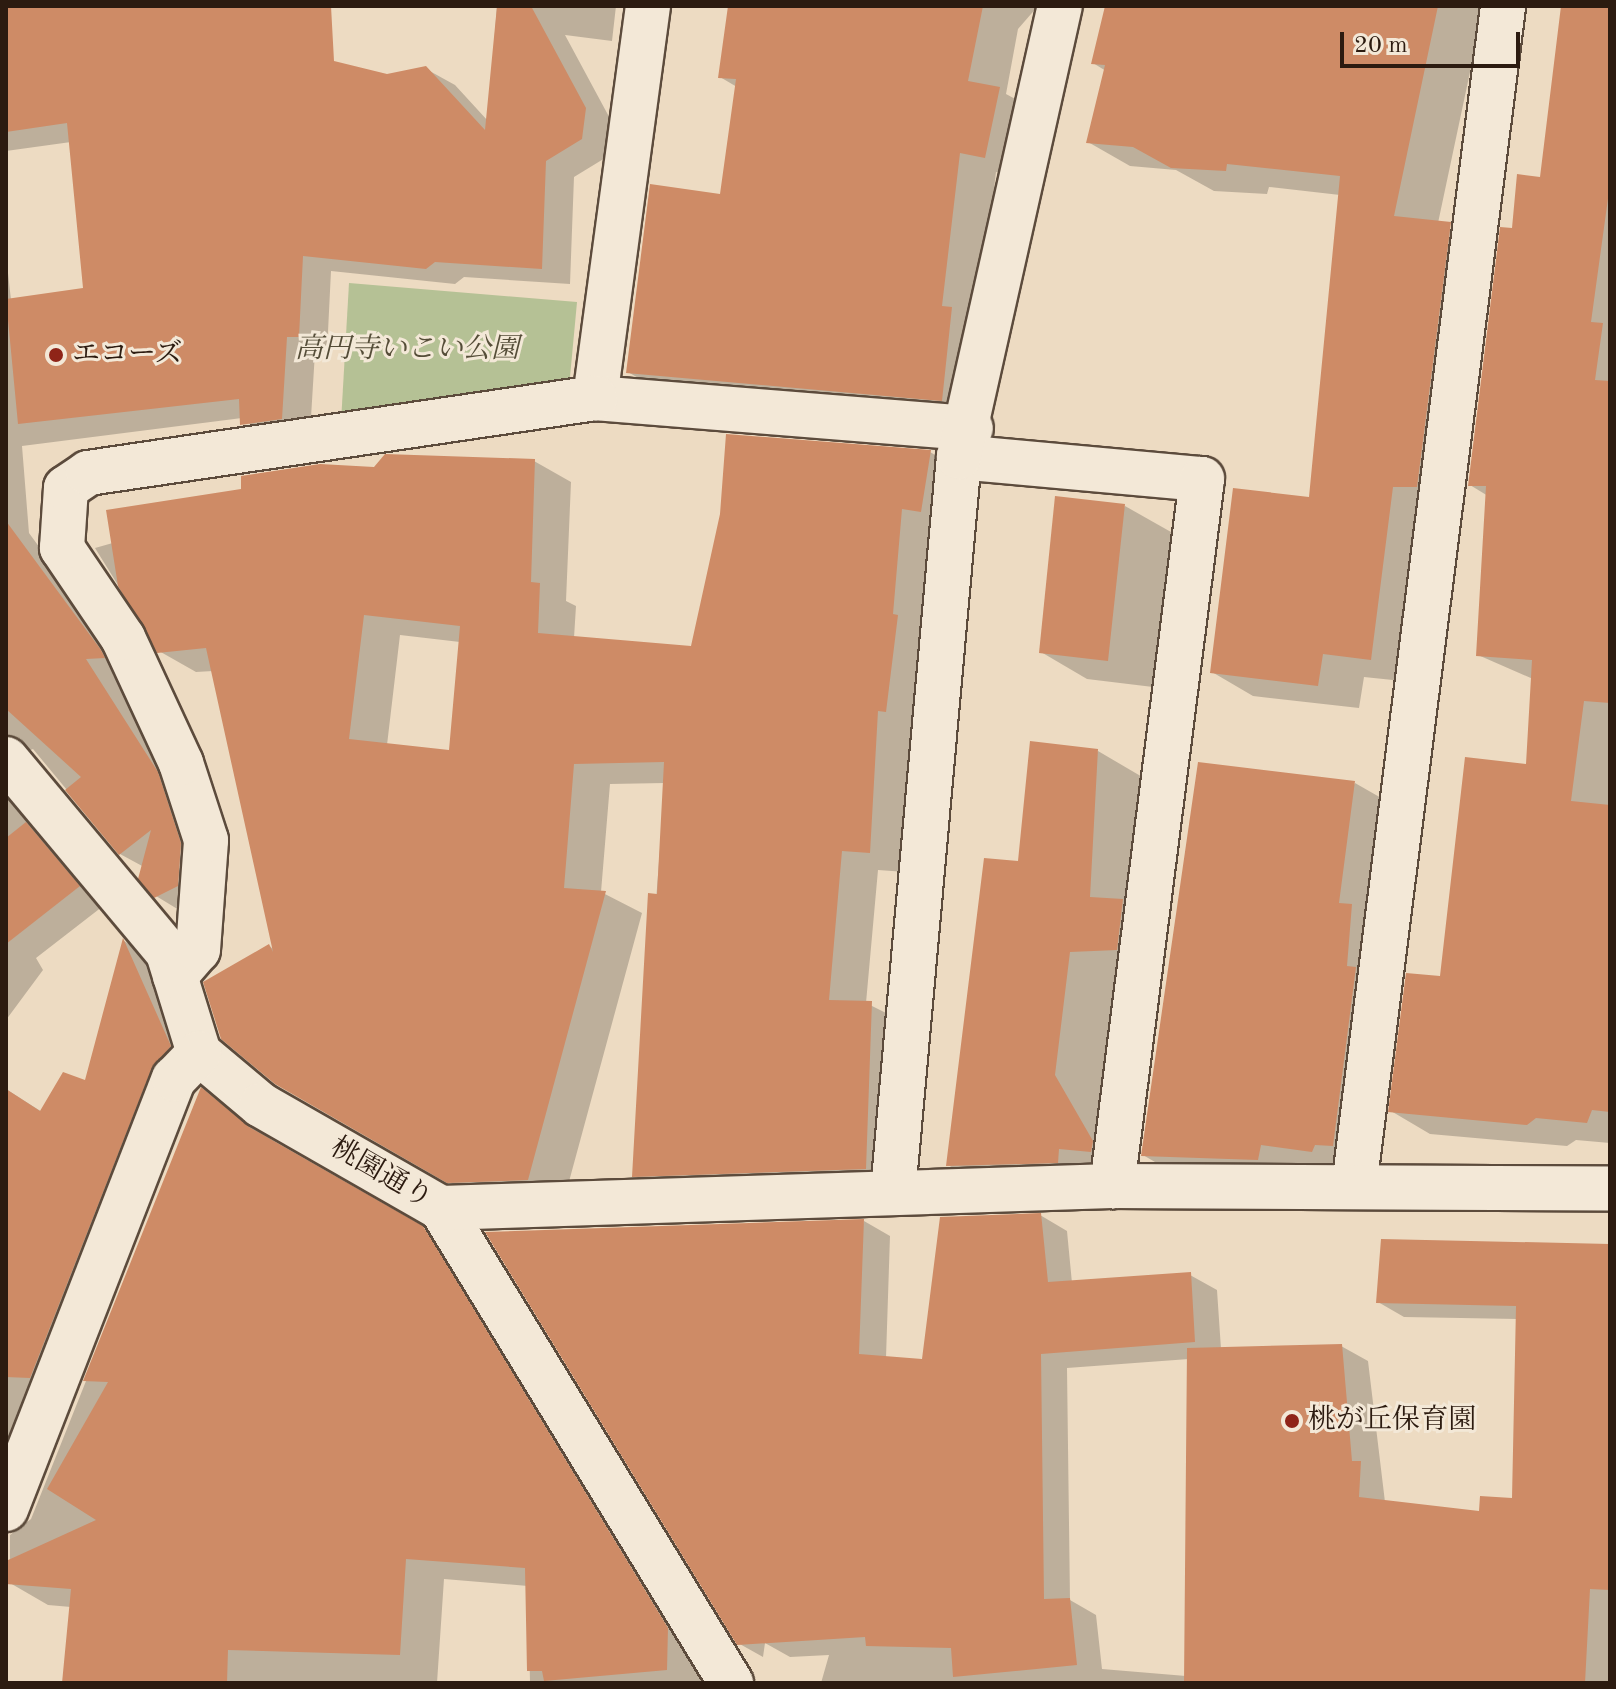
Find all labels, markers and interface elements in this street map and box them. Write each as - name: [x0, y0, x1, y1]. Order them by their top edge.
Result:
- scale bar: [1344, 16, 1524, 66]
- text: 20 m: [1354, 34, 1408, 58]
- park label: 高円寺いこい公園: [295, 333, 519, 367]
- place label: エコーズ: [72, 338, 184, 372]
- marker: エコーズ: [47, 346, 65, 364]
- street label: 桃園通り: [324, 1131, 438, 1217]
- place label: 桃が丘保育園: [1308, 1404, 1476, 1438]
- marker: 桃が丘保育園: [1283, 1412, 1301, 1430]

